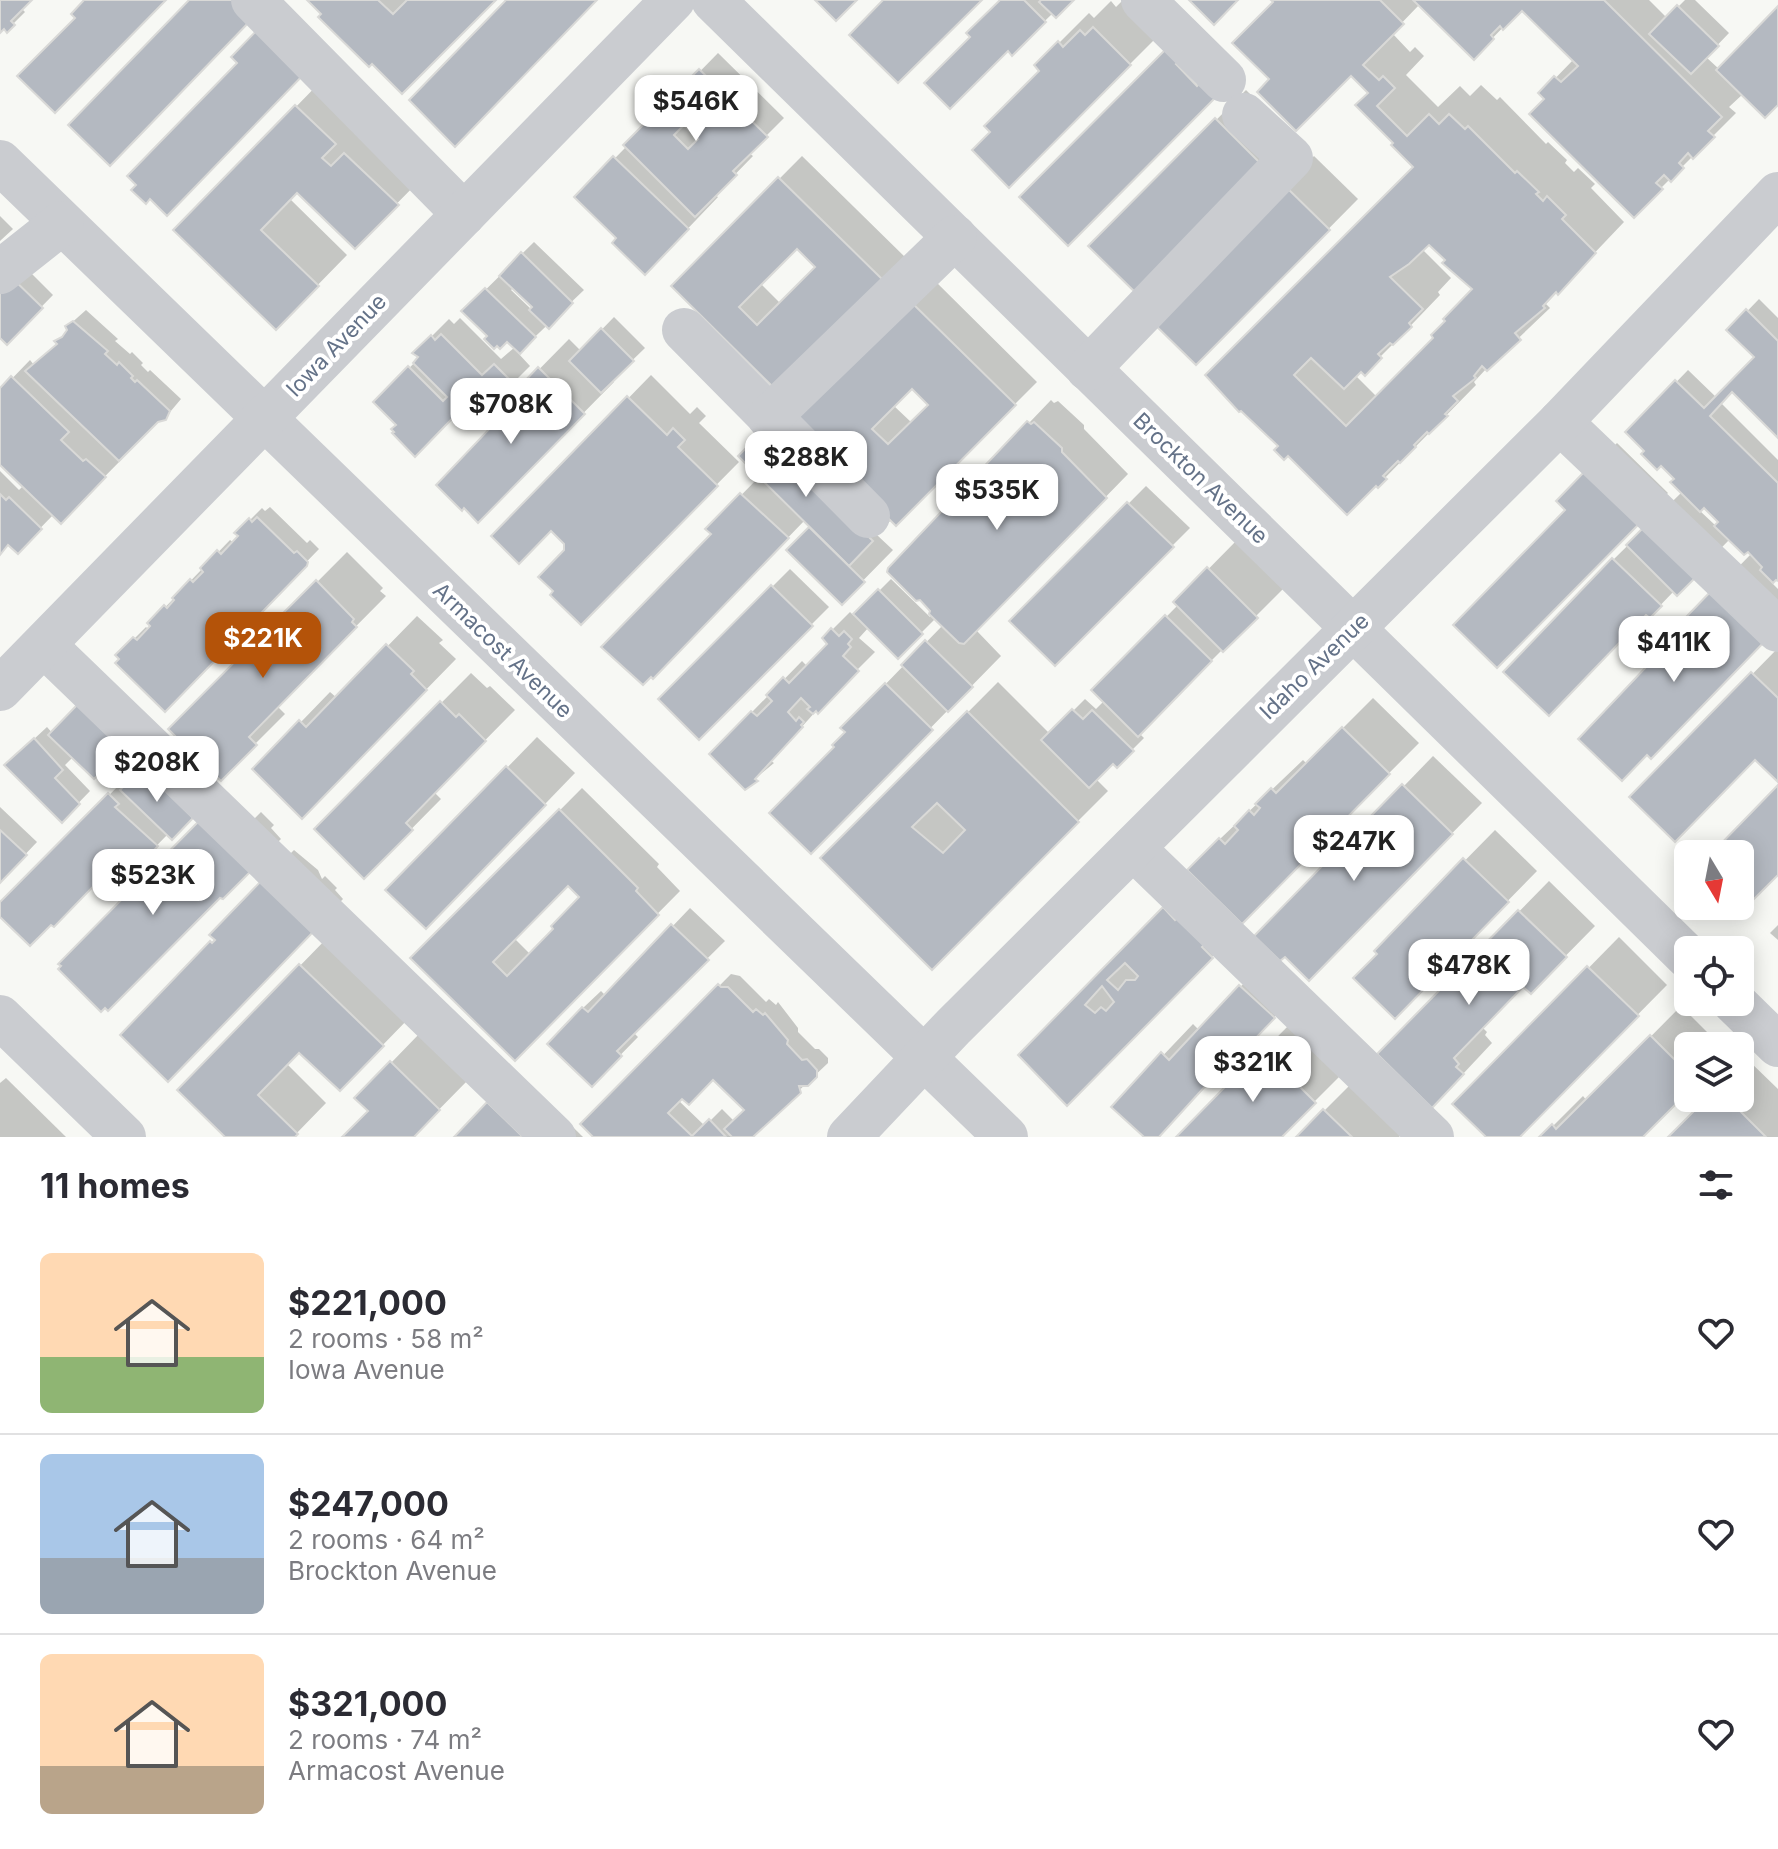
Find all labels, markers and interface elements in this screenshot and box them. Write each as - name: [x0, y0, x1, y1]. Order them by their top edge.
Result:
- pin: $546K: [640, 75, 752, 143]
- text: $546K: [653, 85, 739, 116]
- street label: Iowa Avenue: [281, 288, 391, 402]
- pin: $708K: [455, 378, 567, 446]
- text: $708K: [469, 388, 553, 419]
- street label: Brockton Avenue: [1128, 407, 1274, 549]
- pin: $288K: [750, 431, 862, 499]
- text: $288K: [763, 441, 849, 472]
- pin: $535K: [941, 464, 1053, 532]
- text: $535K: [954, 474, 1040, 505]
- street label: Armacost Avenue: [428, 577, 578, 723]
- street label: Idaho Avenue: [1254, 608, 1374, 724]
- pin: $221K: [207, 612, 319, 680]
- pin: $411K: [1618, 616, 1730, 684]
- text: $221K: [223, 622, 303, 653]
- text: $411K: [1637, 626, 1711, 657]
- pin: $208K: [101, 736, 213, 804]
- text: $208K: [114, 746, 200, 777]
- pin: $247K: [1298, 815, 1410, 883]
- text: $247K: [1312, 825, 1396, 856]
- north arrow: [1674, 840, 1754, 920]
- map controls: [1674, 840, 1754, 1112]
- pin: $523K: [97, 849, 209, 917]
- text: $523K: [110, 859, 196, 890]
- button: locate: [1674, 936, 1754, 1016]
- pin: $478K: [1413, 939, 1525, 1007]
- text: $478K: [1427, 949, 1511, 980]
- button: layers: [1674, 1032, 1754, 1112]
- pin: $321K: [1197, 1036, 1309, 1104]
- text: $321K: [1213, 1046, 1293, 1077]
- icon: filters: [1694, 1163, 1738, 1207]
- text: 11 homes: [40, 1165, 190, 1206]
- text: $221,000: [288, 1282, 447, 1323]
- icon: home: [104, 1285, 200, 1381]
- icon: heart: [1694, 1311, 1738, 1355]
- text: 2 rooms · 58 m²: [288, 1323, 484, 1354]
- text: Iowa Avenue: [288, 1354, 445, 1385]
- text: $247,000: [288, 1483, 449, 1524]
- icon: home: [104, 1486, 200, 1582]
- icon: heart: [1694, 1512, 1738, 1556]
- text: 2 rooms · 64 m²: [288, 1524, 485, 1555]
- text: Brockton Avenue: [288, 1555, 497, 1586]
- text: $321,000: [288, 1683, 447, 1724]
- icon: home: [104, 1686, 200, 1782]
- icon: heart: [1694, 1712, 1738, 1756]
- text: 2 rooms · 74 m²: [288, 1724, 482, 1755]
- text: Armacost Avenue: [288, 1755, 505, 1786]

